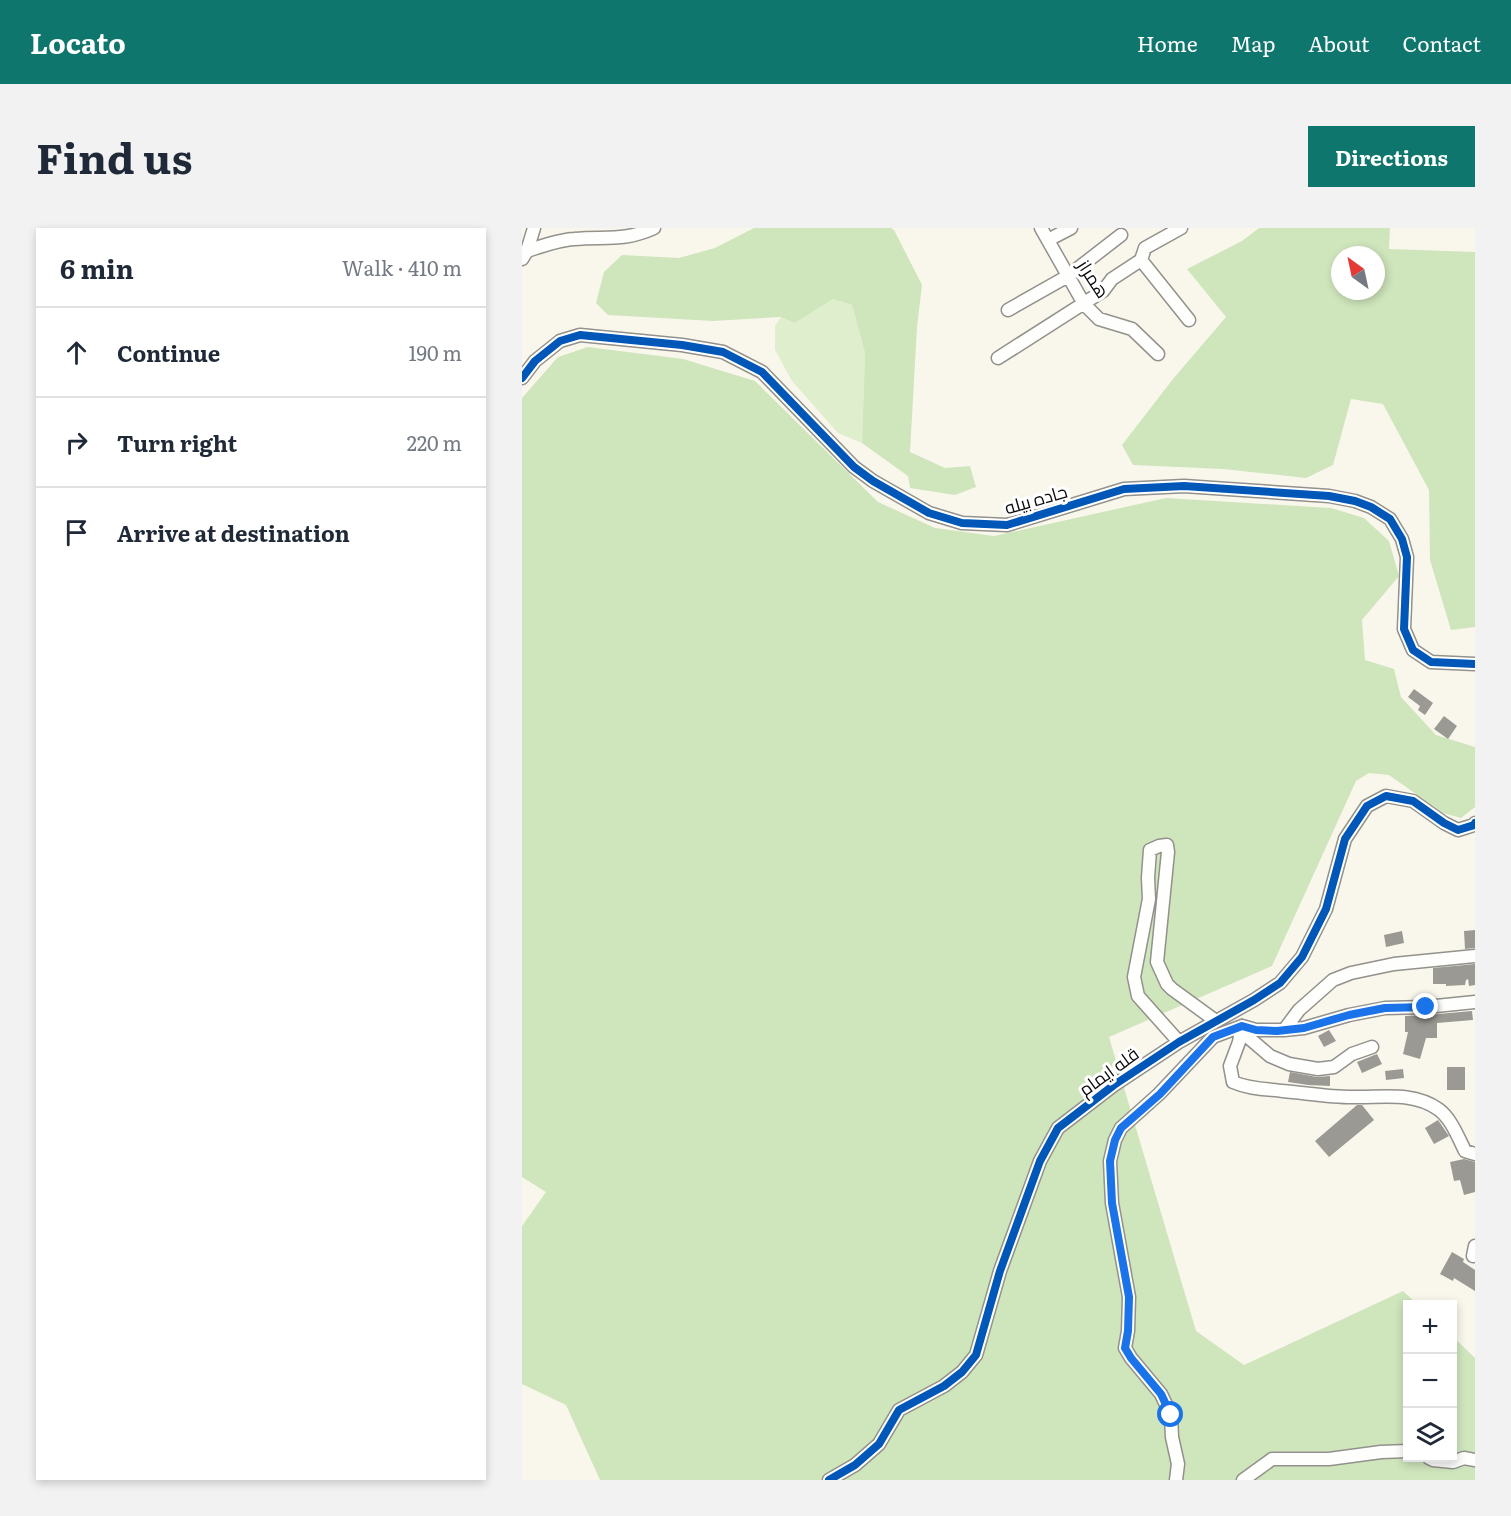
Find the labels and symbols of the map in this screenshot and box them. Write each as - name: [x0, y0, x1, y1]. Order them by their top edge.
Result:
- north arrow: [1331, 246, 1385, 300]
- street label: همراز: [1071, 253, 1117, 303]
- street label: جاده بیله: [1001, 477, 1070, 520]
- route end: [1412, 993, 1438, 1019]
- street label: قله ایمام: [1072, 1040, 1144, 1102]
- route start: [1157, 1401, 1183, 1427]

